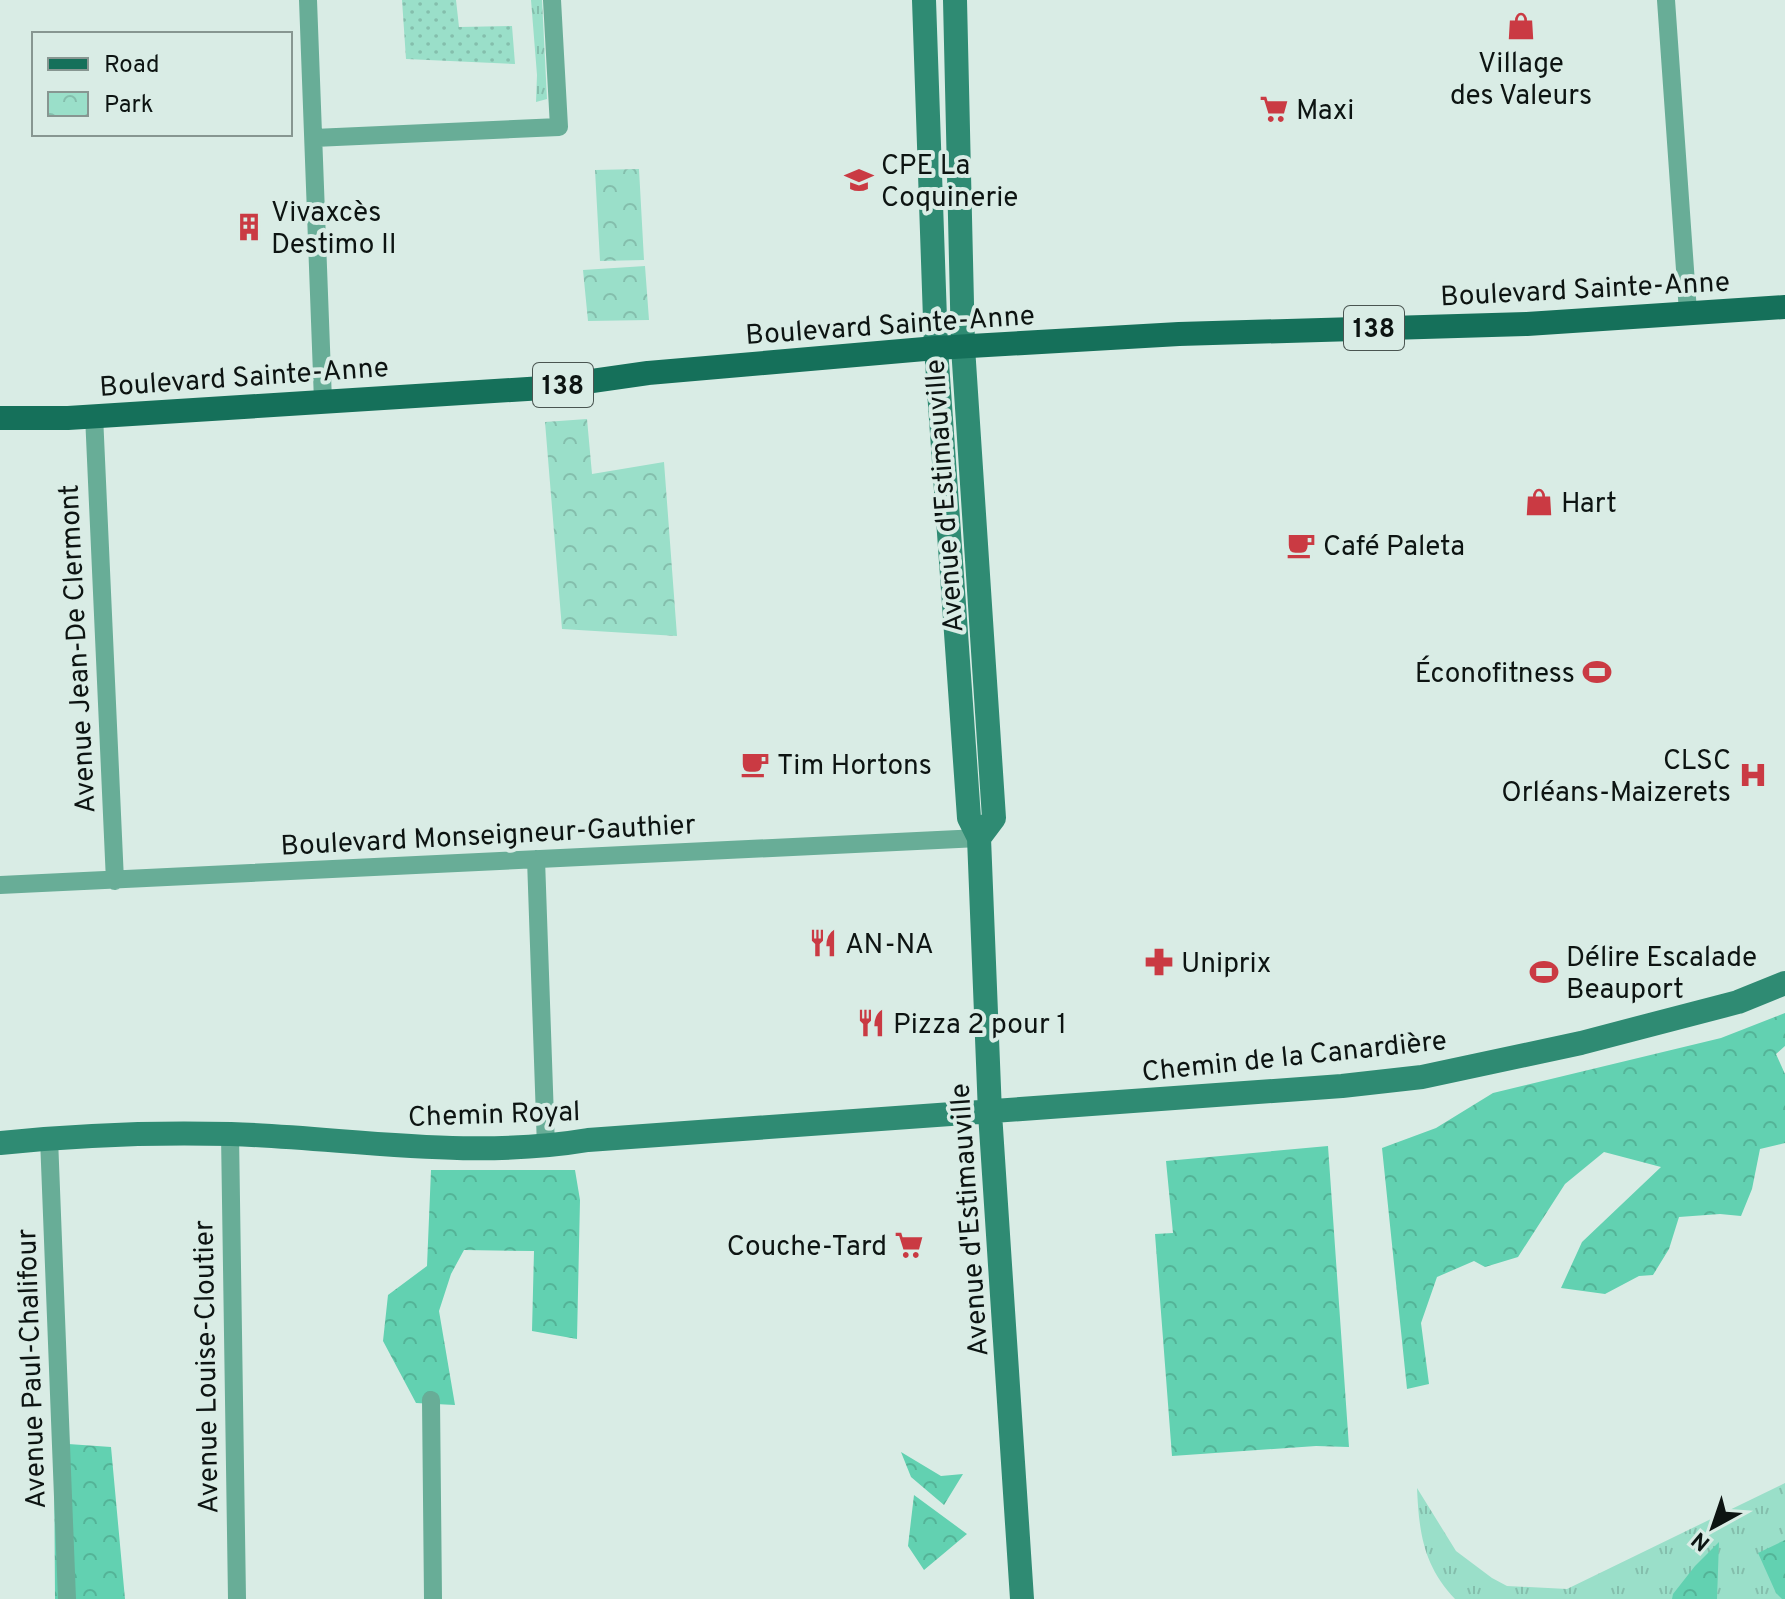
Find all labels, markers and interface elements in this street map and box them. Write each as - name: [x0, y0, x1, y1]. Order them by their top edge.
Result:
- shop icon: Village des Valeurs: [1506, 11, 1536, 41]
- legend: [32, 32, 292, 136]
- place label: Village des Valeurs: [1450, 47, 1592, 115]
- text: Road: [104, 51, 160, 81]
- text: Park: [104, 91, 154, 121]
- supermarket icon: Maxi: [1259, 94, 1289, 124]
- place label: Maxi: [1296, 94, 1354, 130]
- place label: CPE La Coquinerie: [881, 149, 1018, 217]
- school or university icon: CPE La Coquinerie: [844, 165, 874, 195]
- place label: Vivaxcès Destimo II: [271, 196, 397, 264]
- building icon: Vivaxcès Destimo II: [234, 212, 264, 242]
- street label: Boulevard Sainte-Anne: [1439, 265, 1731, 317]
- street label: Boulevard Sainte-Anne: [744, 299, 1036, 355]
- road number: 138: [1344, 306, 1404, 350]
- street label: Boulevard Sainte-Anne: [98, 351, 390, 407]
- street label: Avenue d'Estimauville: [918, 358, 974, 634]
- road number: 138: [533, 363, 593, 407]
- street label: Avenue Jean-De Clermont: [52, 483, 106, 814]
- shop icon: Hart: [1524, 487, 1554, 517]
- place label: Hart: [1561, 487, 1617, 523]
- cafe icon: Café Paleta: [1286, 530, 1316, 560]
- place label: Café Paleta: [1323, 530, 1465, 566]
- place label: Éconofitness: [1415, 655, 1575, 693]
- sports icon: Éconofitness: [1582, 657, 1612, 687]
- place label: CLSC Orléans-Maizerets: [1501, 744, 1731, 812]
- cafe icon: Tim Hortons: [740, 749, 770, 779]
- place label: Tim Hortons: [777, 749, 932, 785]
- hospital icon: CLSC Orléans-Maizerets: [1738, 760, 1768, 790]
- street label: Boulevard Monseigneur-Gauthier: [280, 808, 697, 866]
- restaurant icon: AN-NA: [808, 928, 838, 958]
- place label: AN-NA: [845, 928, 934, 964]
- place label: Délire Escalade Beauport: [1566, 941, 1757, 1009]
- pharmacy icon: Uniprix: [1144, 947, 1174, 977]
- place label: Uniprix: [1181, 947, 1271, 983]
- sports icon: Délire Escalade Beauport: [1529, 957, 1559, 987]
- restaurant icon: Pizza 2 pour 1: [856, 1008, 886, 1038]
- place label: Pizza 2 pour 1: [893, 1008, 1067, 1044]
- street label: Chemin de la Canardière: [1140, 1024, 1449, 1092]
- street label: Avenue d'Estimauville: [943, 1082, 999, 1358]
- street label: Chemin Royal: [407, 1095, 581, 1137]
- street label: Avenue Louise-Cloutier: [187, 1220, 229, 1514]
- street label: Avenue Paul-Chalifour: [10, 1228, 56, 1510]
- place label: Couche-Tard: [727, 1230, 887, 1266]
- supermarket icon: Couche-Tard: [894, 1230, 924, 1260]
- north arrow: [1673, 1487, 1753, 1567]
- text: N: [1687, 1525, 1716, 1556]

